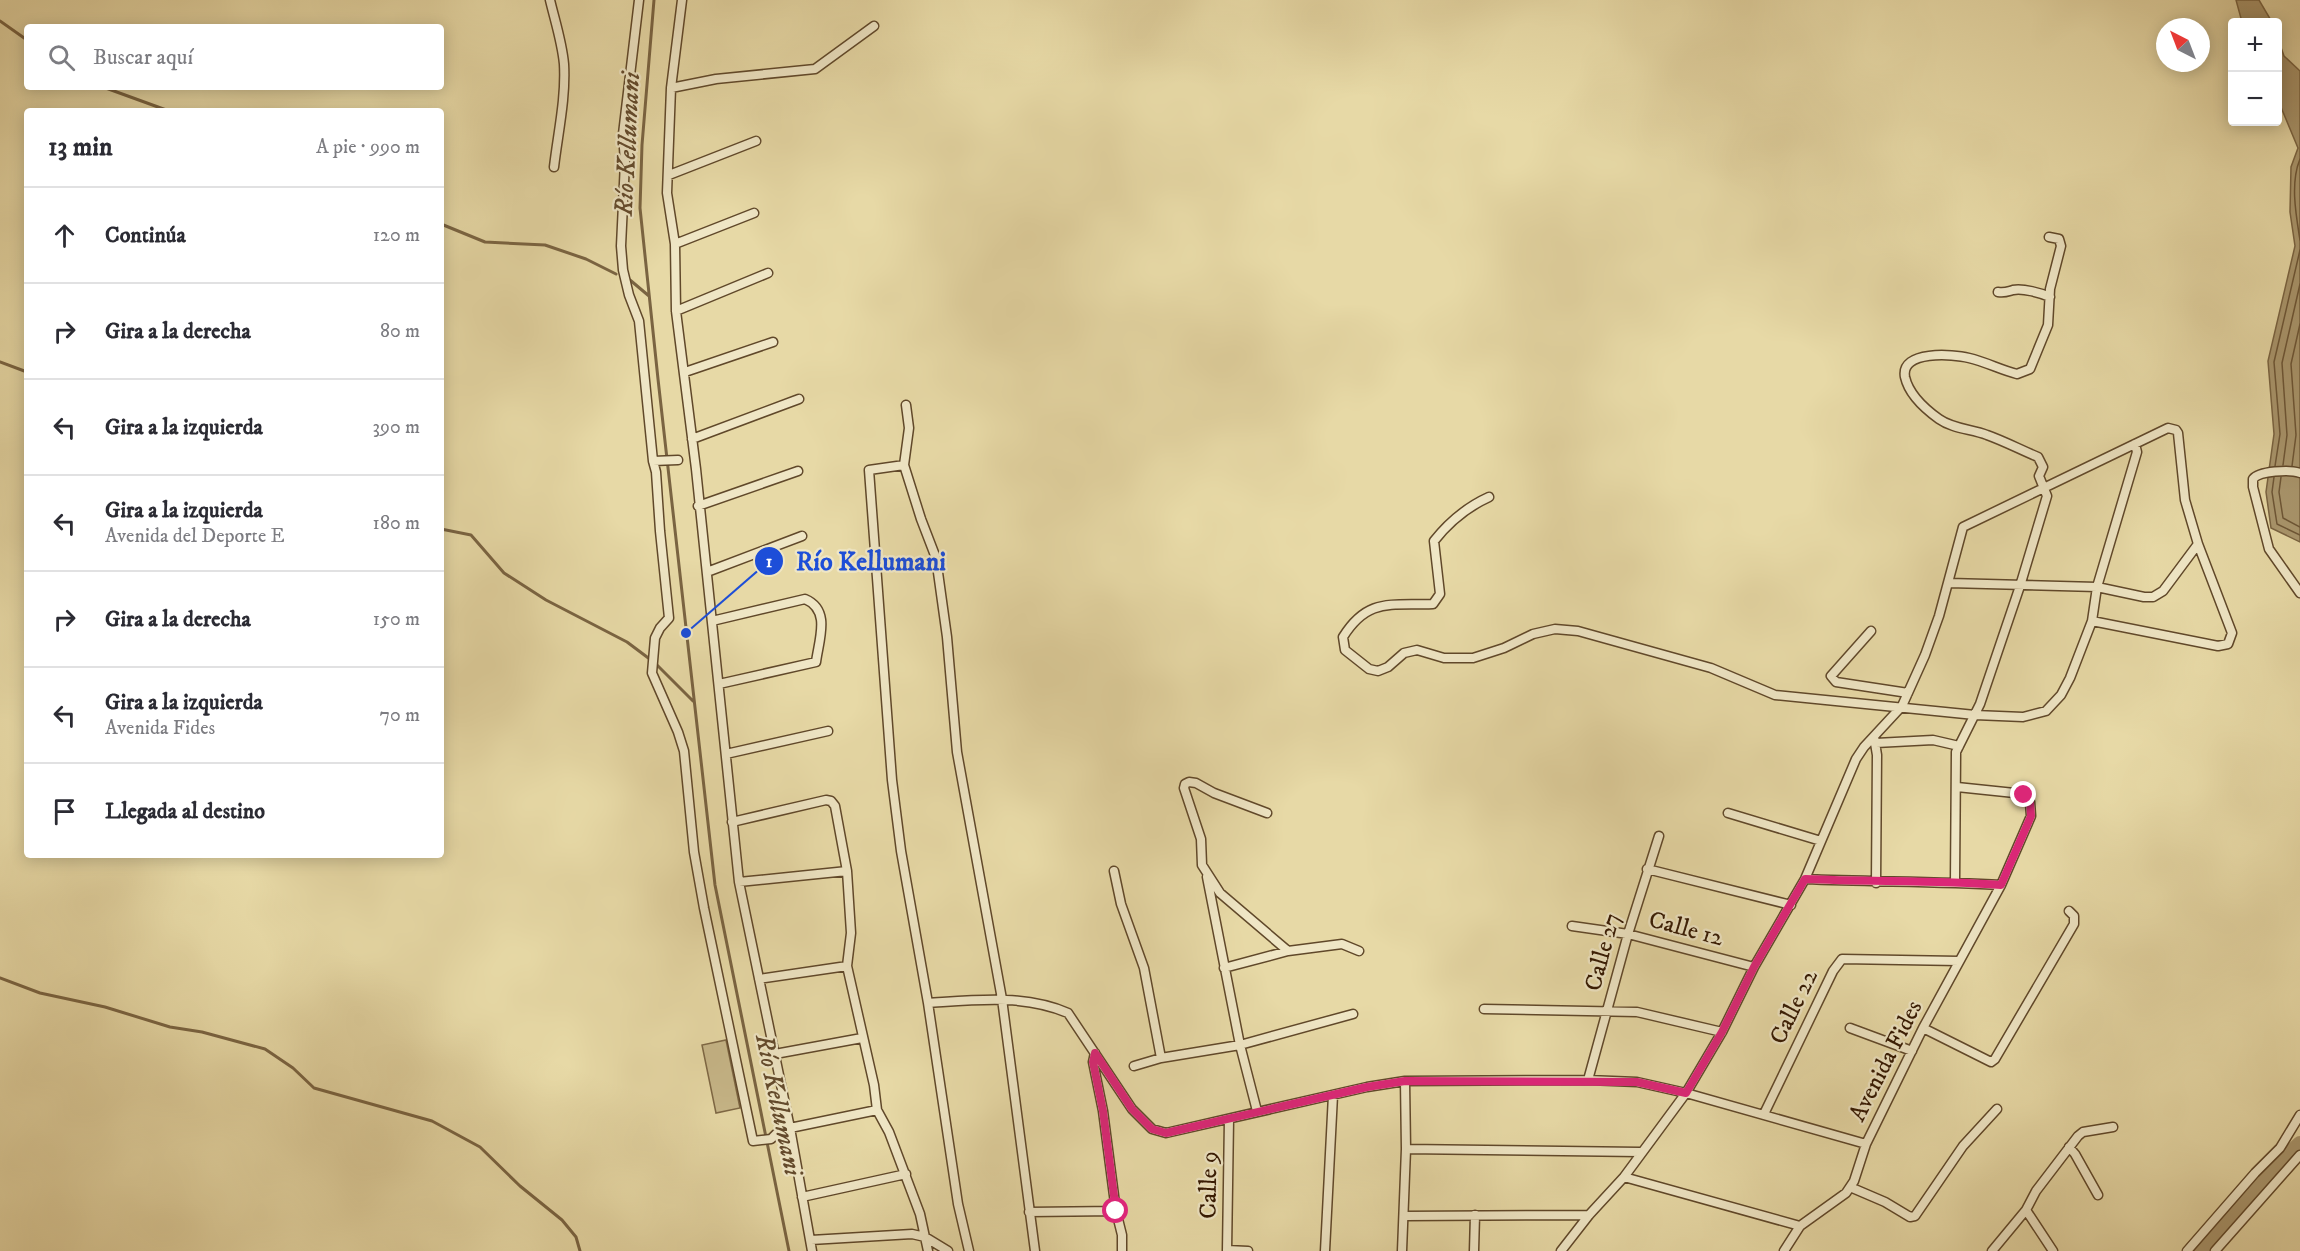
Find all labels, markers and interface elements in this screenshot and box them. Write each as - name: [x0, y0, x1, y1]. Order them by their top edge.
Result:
- north arrow: [2156, 18, 2210, 72]
- map controls: [2228, 18, 2282, 126]
- button: +: [2228, 18, 2282, 72]
- search box: [24, 24, 444, 90]
- icon: search: [45, 41, 78, 74]
- text: Buscar aquí: [93, 44, 193, 71]
- water label: Río Kellumani: [608, 69, 648, 218]
- button: −: [2228, 72, 2282, 126]
- text: 13 min: [48, 131, 113, 164]
- text: A pie · 990 m: [316, 135, 420, 160]
- icon: ahead: [48, 219, 81, 252]
- text: Continúa: [105, 222, 186, 249]
- text: 120 m: [373, 223, 420, 248]
- icon: right: [48, 315, 81, 348]
- text: Gira a la derecha: [105, 318, 251, 345]
- text: 80 m: [380, 319, 420, 344]
- icon: left: [48, 411, 81, 444]
- text: Gira a la izquierda: [105, 414, 263, 441]
- text: 390 m: [372, 415, 420, 440]
- text: Gira a la izquierda: [105, 497, 263, 524]
- icon: left: [48, 507, 81, 540]
- text: 180 m: [373, 511, 420, 536]
- text: Avenida del Deporte E: [105, 524, 285, 549]
- callout: Río Kellumani: [754, 539, 958, 583]
- text: Río Kellumani: [796, 546, 946, 579]
- text: 1: [766, 551, 773, 573]
- icon: right: [48, 603, 81, 636]
- text: Gira a la derecha: [105, 606, 251, 633]
- text: 150 m: [373, 607, 420, 632]
- text: Gira a la izquierda: [105, 689, 263, 716]
- icon: left: [48, 699, 81, 732]
- text: 70 m: [379, 703, 420, 728]
- text: Avenida Fides: [105, 716, 215, 741]
- route end: [2010, 781, 2036, 807]
- icon: arrive: [48, 795, 81, 828]
- text: Llegada al destino: [105, 798, 265, 825]
- street label: Calle 12: [1645, 905, 1727, 953]
- street label: Calle 27: [1578, 910, 1628, 994]
- street label: Calle 22: [1763, 965, 1825, 1049]
- street label: Avenida Fides: [1843, 995, 1929, 1127]
- water label: Río Kellumani: [747, 1030, 810, 1181]
- street label: Calle 9: [1193, 1151, 1225, 1219]
- route start: [1102, 1197, 1128, 1223]

